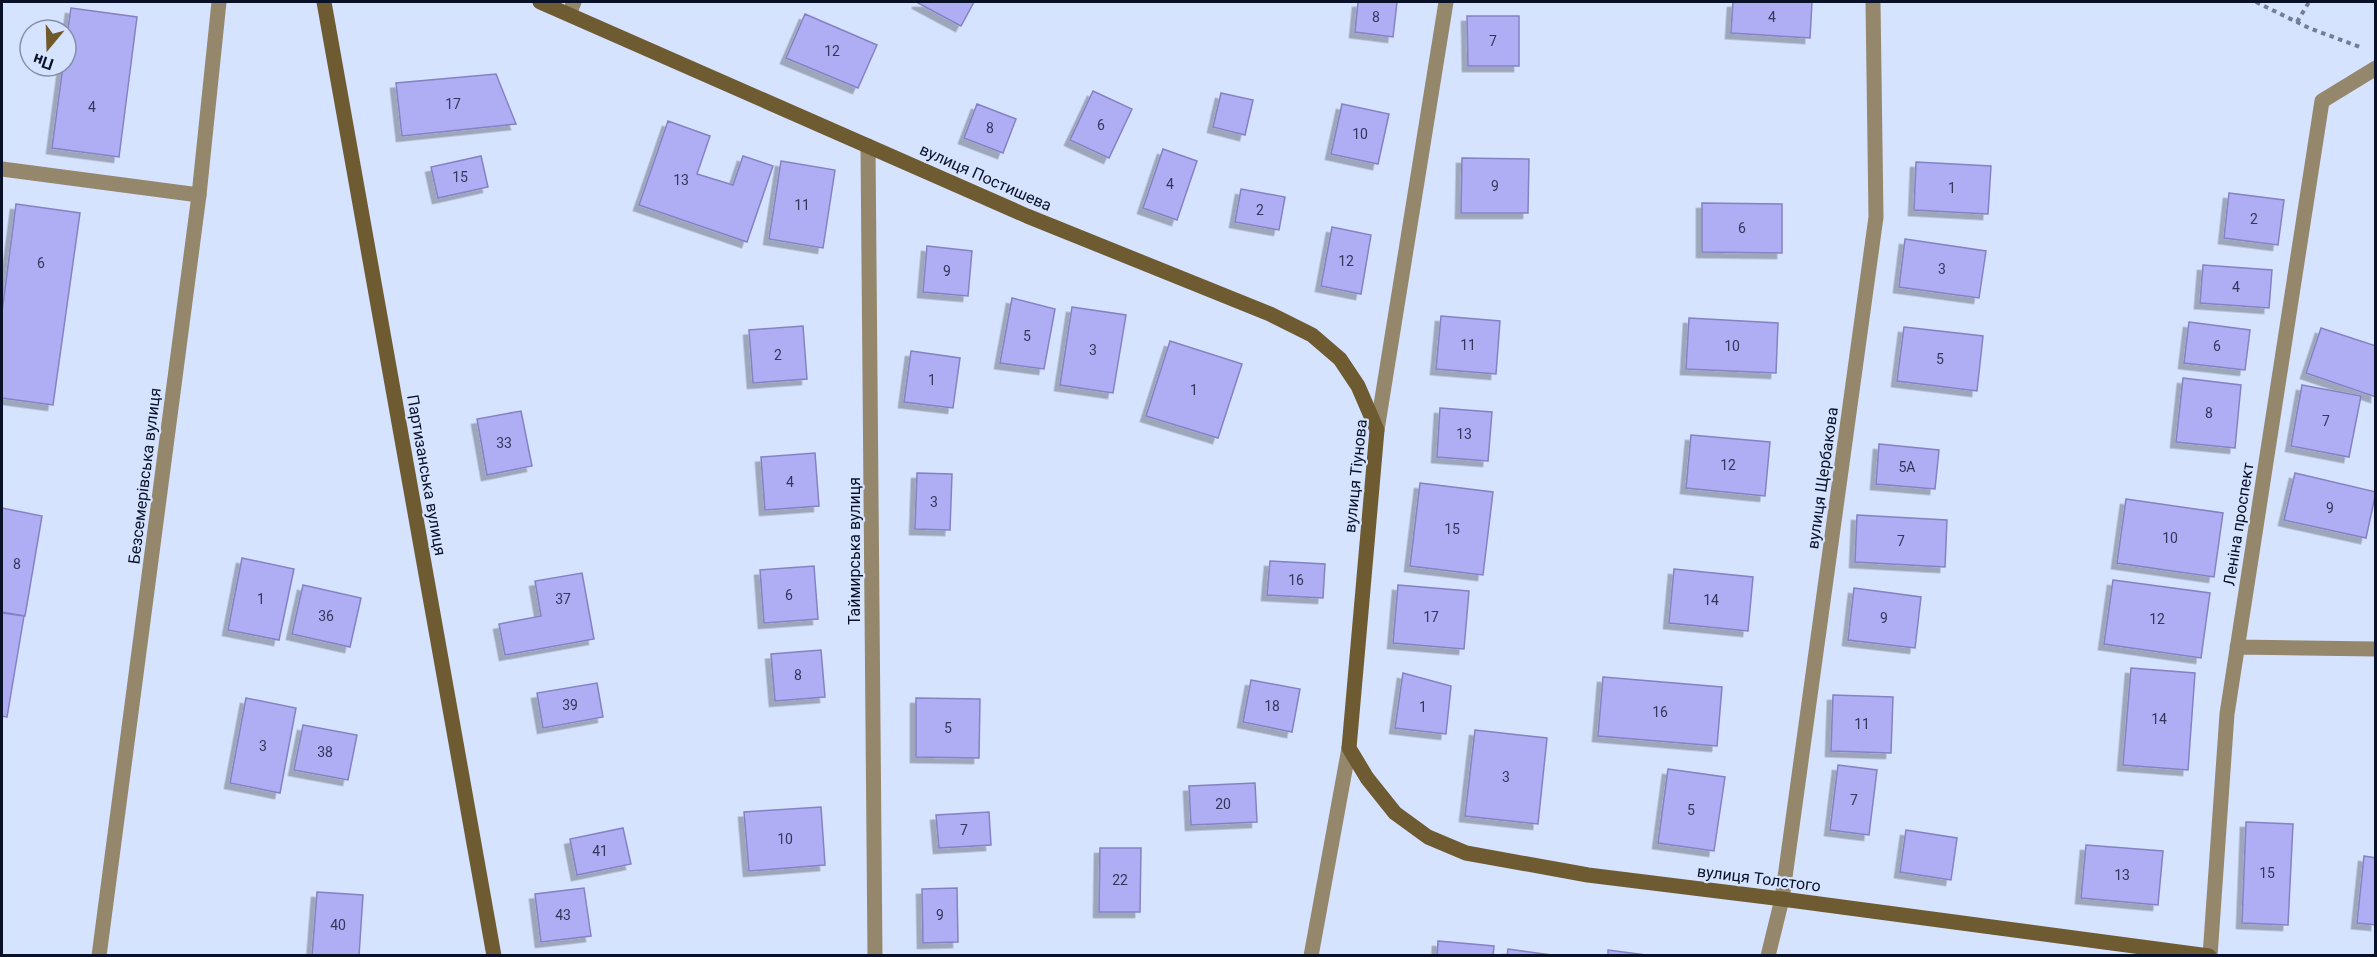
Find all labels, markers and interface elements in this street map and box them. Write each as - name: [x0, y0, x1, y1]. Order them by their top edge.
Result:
- house number: 8: [1372, 9, 1380, 25]
- house number: 4: [1768, 9, 1776, 25]
- north arrow: [18, 18, 78, 78]
- house number: 7: [1489, 33, 1497, 49]
- house number: 12: [824, 43, 840, 59]
- text: Пн: [31, 49, 56, 74]
- house number: 17: [445, 96, 461, 112]
- house number: 4: [88, 99, 96, 115]
- house number: 6: [1097, 117, 1105, 133]
- house number: 8: [986, 120, 994, 136]
- house number: 10: [1352, 126, 1368, 142]
- street label: вулиця Постишева: [917, 140, 1055, 215]
- house number: 15: [452, 169, 468, 185]
- house number: 13: [673, 172, 689, 188]
- house number: 4: [1166, 176, 1174, 192]
- house number: 9: [1491, 178, 1499, 194]
- house number: 1: [1948, 180, 1956, 196]
- house number: 11: [794, 197, 810, 213]
- house number: 2: [1256, 202, 1264, 218]
- house number: 2: [2250, 211, 2258, 227]
- house number: 6: [1738, 220, 1746, 236]
- house number: 12: [1338, 253, 1354, 269]
- house number: 6: [37, 255, 45, 271]
- house number: 3: [1938, 261, 1946, 277]
- house number: 9: [943, 263, 951, 279]
- house number: 4: [2232, 279, 2240, 295]
- house number: 5: [1023, 328, 1031, 344]
- house number: 11: [1460, 337, 1476, 353]
- house number: 10: [1724, 338, 1740, 354]
- house number: 6: [2213, 338, 2221, 354]
- house number: 3: [1089, 342, 1097, 358]
- house number: 2: [774, 347, 782, 363]
- house number: 5: [1936, 351, 1944, 367]
- house number: 1: [928, 372, 936, 388]
- house number: 1: [1190, 382, 1198, 398]
- street label: Безсемерівська вулиця: [124, 387, 165, 565]
- street label: Партизанська вулиця: [403, 393, 450, 557]
- house number: 8: [2205, 405, 2213, 421]
- street label: вулиця Щербакова: [1803, 406, 1842, 550]
- house number: 7: [2322, 413, 2330, 429]
- street label: вулиця Тіунова: [1340, 418, 1371, 534]
- house number: 13: [1456, 426, 1472, 442]
- house number: 33: [496, 435, 512, 451]
- house number: 12: [1720, 457, 1736, 473]
- house number: 5А: [1898, 459, 1916, 475]
- street label: Леніна проспект: [2219, 461, 2258, 587]
- house number: 4: [786, 474, 794, 490]
- street label: Таймирська вулиця: [845, 477, 864, 625]
- house number: 3: [930, 494, 938, 510]
- house number: 9: [2326, 500, 2334, 516]
- house number: 15: [1444, 521, 1460, 537]
- house number: 10: [2162, 530, 2178, 546]
- house number: 7: [1897, 533, 1905, 549]
- house number: 8: [13, 556, 21, 572]
- house number: 16: [1288, 572, 1304, 588]
- house number: 6: [785, 587, 793, 603]
- house number: 1: [257, 591, 265, 607]
- house number: 37: [555, 591, 571, 607]
- house number: 14: [1703, 592, 1719, 608]
- house number: 36: [318, 608, 334, 624]
- house number: 17: [1423, 609, 1439, 625]
- house number: 9: [1880, 610, 1888, 626]
- house number: 12: [2149, 611, 2165, 627]
- house number: 8: [794, 667, 802, 683]
- house number: 39: [562, 697, 578, 713]
- house number: 18: [1264, 698, 1280, 714]
- house number: 1: [1419, 699, 1427, 715]
- house number: 16: [1652, 704, 1668, 720]
- house number: 14: [2151, 711, 2167, 727]
- house number: 11: [1854, 716, 1870, 732]
- house number: 5: [944, 720, 952, 736]
- house number: 3: [259, 738, 267, 754]
- house number: 38: [317, 744, 333, 760]
- house number: 3: [1502, 769, 1510, 785]
- house number: 7: [1850, 792, 1858, 808]
- house number: 20: [1215, 796, 1231, 812]
- house number: 5: [1687, 802, 1695, 818]
- house number: 7: [960, 822, 968, 838]
- house number: 10: [777, 831, 793, 847]
- house number: 41: [592, 843, 608, 859]
- street label: вулиця Толстого: [1696, 861, 1822, 896]
- house number: 15: [2259, 865, 2275, 881]
- house number: 13: [2114, 867, 2130, 883]
- house number: 22: [1112, 872, 1128, 888]
- house number: 43: [555, 907, 571, 923]
- house number: 9: [936, 907, 944, 923]
- house number: 40: [330, 917, 346, 933]

